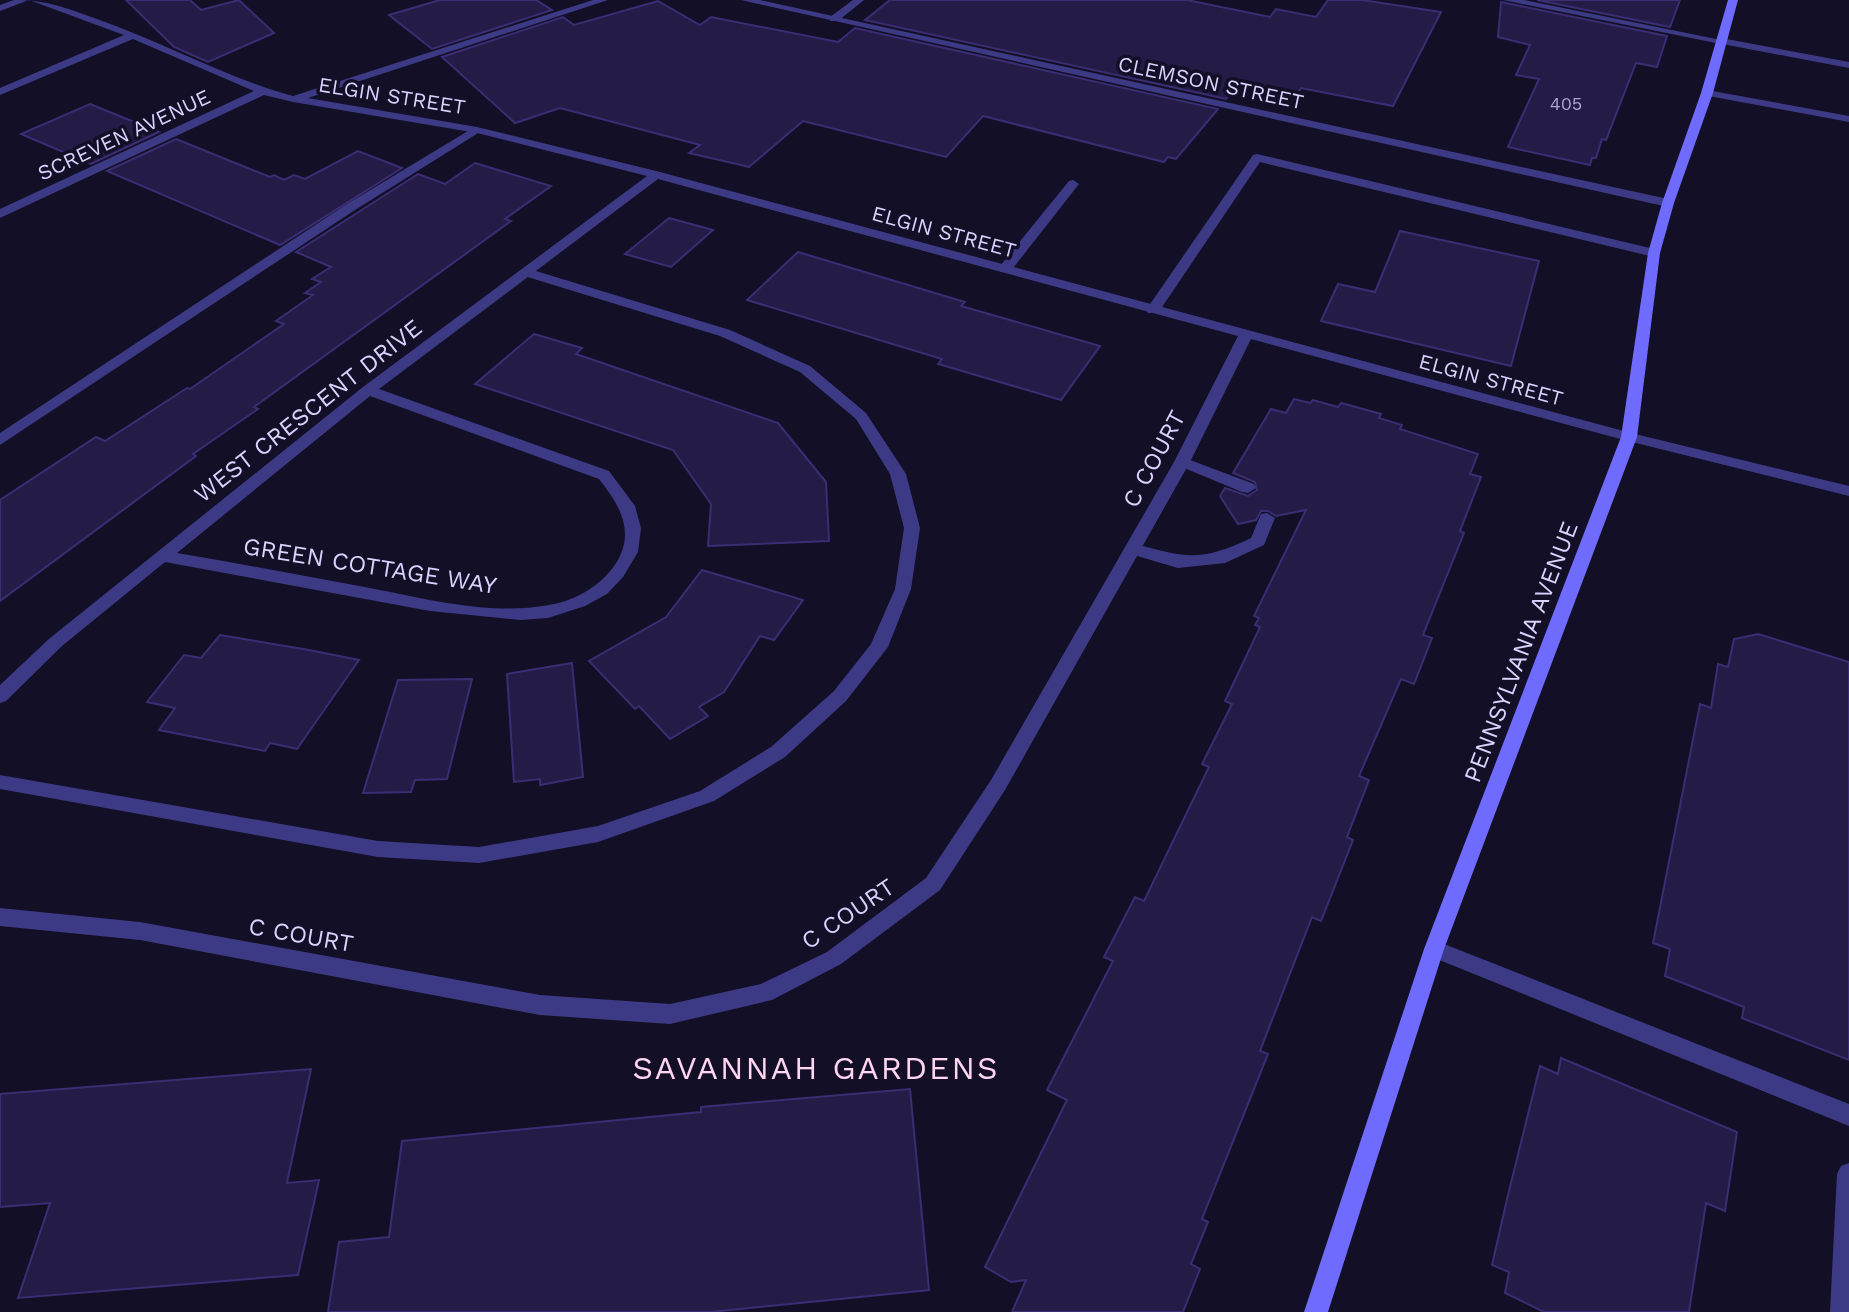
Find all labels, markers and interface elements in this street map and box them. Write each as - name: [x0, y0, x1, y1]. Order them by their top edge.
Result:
- street label: CLEMSON STREET: [1116, 51, 1306, 114]
- street label: ELGIN STREET: [317, 72, 468, 120]
- street label: SCREVEN AVENUE: [34, 84, 214, 185]
- house number: 405: [1550, 93, 1582, 114]
- street label: ELGIN STREET: [869, 200, 1019, 263]
- street label: WEST CRESCENT DRIVE: [189, 314, 427, 508]
- street label: ELGIN STREET: [1416, 348, 1566, 411]
- street label: C COURT: [1117, 406, 1191, 512]
- street label: PENNSYLVANIA AVENUE: [1458, 518, 1584, 786]
- street label: GREEN COTTAGE WAY: [241, 532, 499, 600]
- street label: C COURT: [796, 873, 900, 955]
- street label: C COURT: [246, 912, 356, 958]
- district label: SAVANNAH GARDENS: [633, 1049, 999, 1087]

